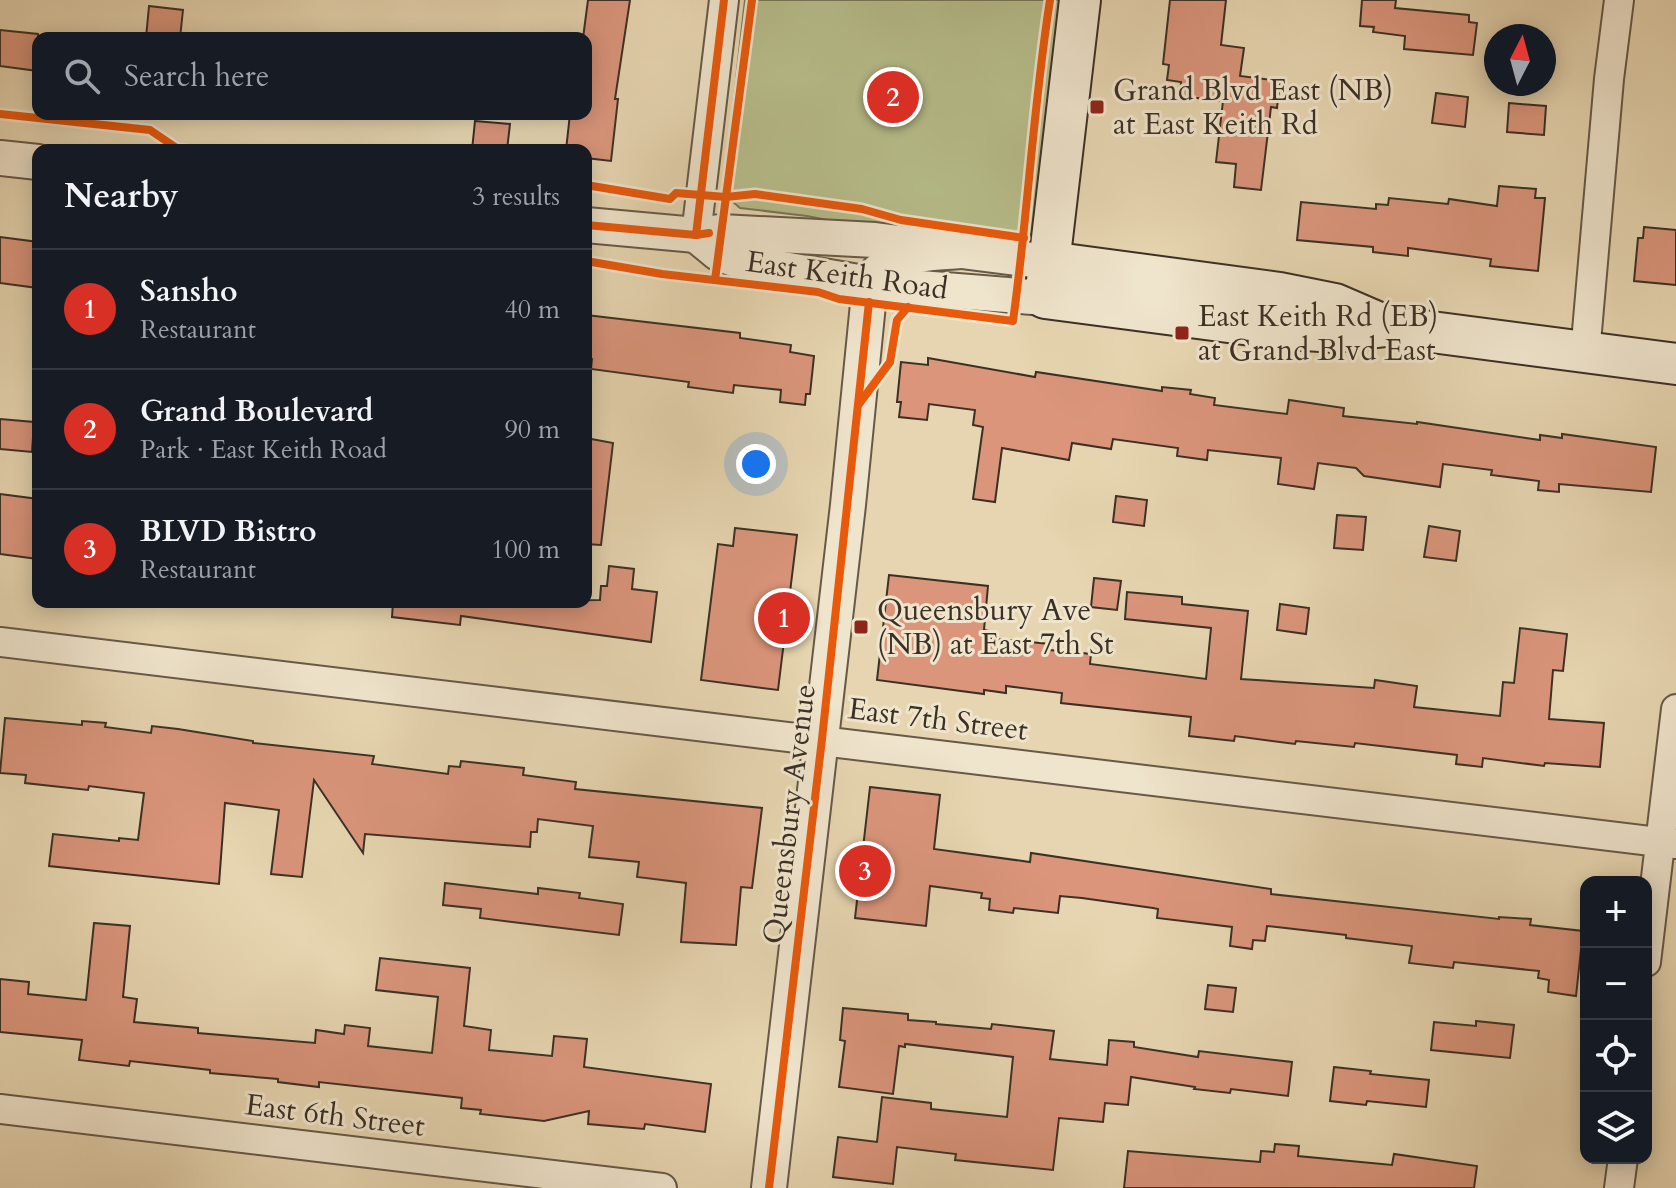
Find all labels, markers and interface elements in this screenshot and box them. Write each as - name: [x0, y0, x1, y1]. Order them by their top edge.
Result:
- north arrow: [1484, 24, 1556, 96]
- search box: [32, 32, 592, 120]
- icon: search: [60, 54, 104, 98]
- text: Search here: [124, 56, 269, 97]
- pin: 2: [867, 67, 919, 127]
- place label: Grand Blvd East (NB) at East Keith Rd: [1113, 70, 1393, 145]
- marker: Grand Blvd East (NB) at East Keith Rd: [1088, 98, 1106, 116]
- text: Nearby: [64, 173, 179, 219]
- text: 3 results: [472, 179, 560, 214]
- street label: East Keith Road: [743, 241, 951, 310]
- text: Sansho: [140, 271, 237, 312]
- text: 1: [83, 292, 97, 327]
- text: 40 m: [504, 292, 560, 327]
- place label: East Keith Rd (EB) at Grand Blvd East: [1198, 296, 1438, 371]
- text: Restaurant: [140, 312, 256, 347]
- marker: East Keith Rd (EB) at Grand Blvd East: [1173, 324, 1191, 342]
- text: Grand Boulevard: [140, 391, 373, 432]
- text: 2: [83, 412, 97, 447]
- text: 90 m: [504, 412, 560, 447]
- text: Park · East Keith Road: [140, 432, 387, 467]
- your location: [736, 444, 776, 484]
- text: BLVD Bistro: [140, 511, 316, 552]
- text: 3: [83, 532, 97, 567]
- text: 100 m: [491, 532, 560, 567]
- text: Restaurant: [140, 552, 256, 587]
- pin: 1: [758, 588, 810, 648]
- place label: Queensbury Ave (NB) at East 7th St: [877, 590, 1114, 665]
- marker: Queensbury Ave (NB) at East 7th St: [852, 618, 870, 636]
- street label: Queensbury Avenue: [753, 682, 826, 946]
- street label: East 7th Street: [846, 688, 1031, 751]
- pin: 3: [839, 841, 891, 901]
- map controls: [1580, 876, 1652, 1164]
- button: +: [1580, 876, 1652, 948]
- button: −: [1580, 948, 1652, 1020]
- button: locate: [1580, 1020, 1652, 1092]
- street label: East 6th Street: [243, 1084, 428, 1147]
- button: layers: [1580, 1092, 1652, 1164]

